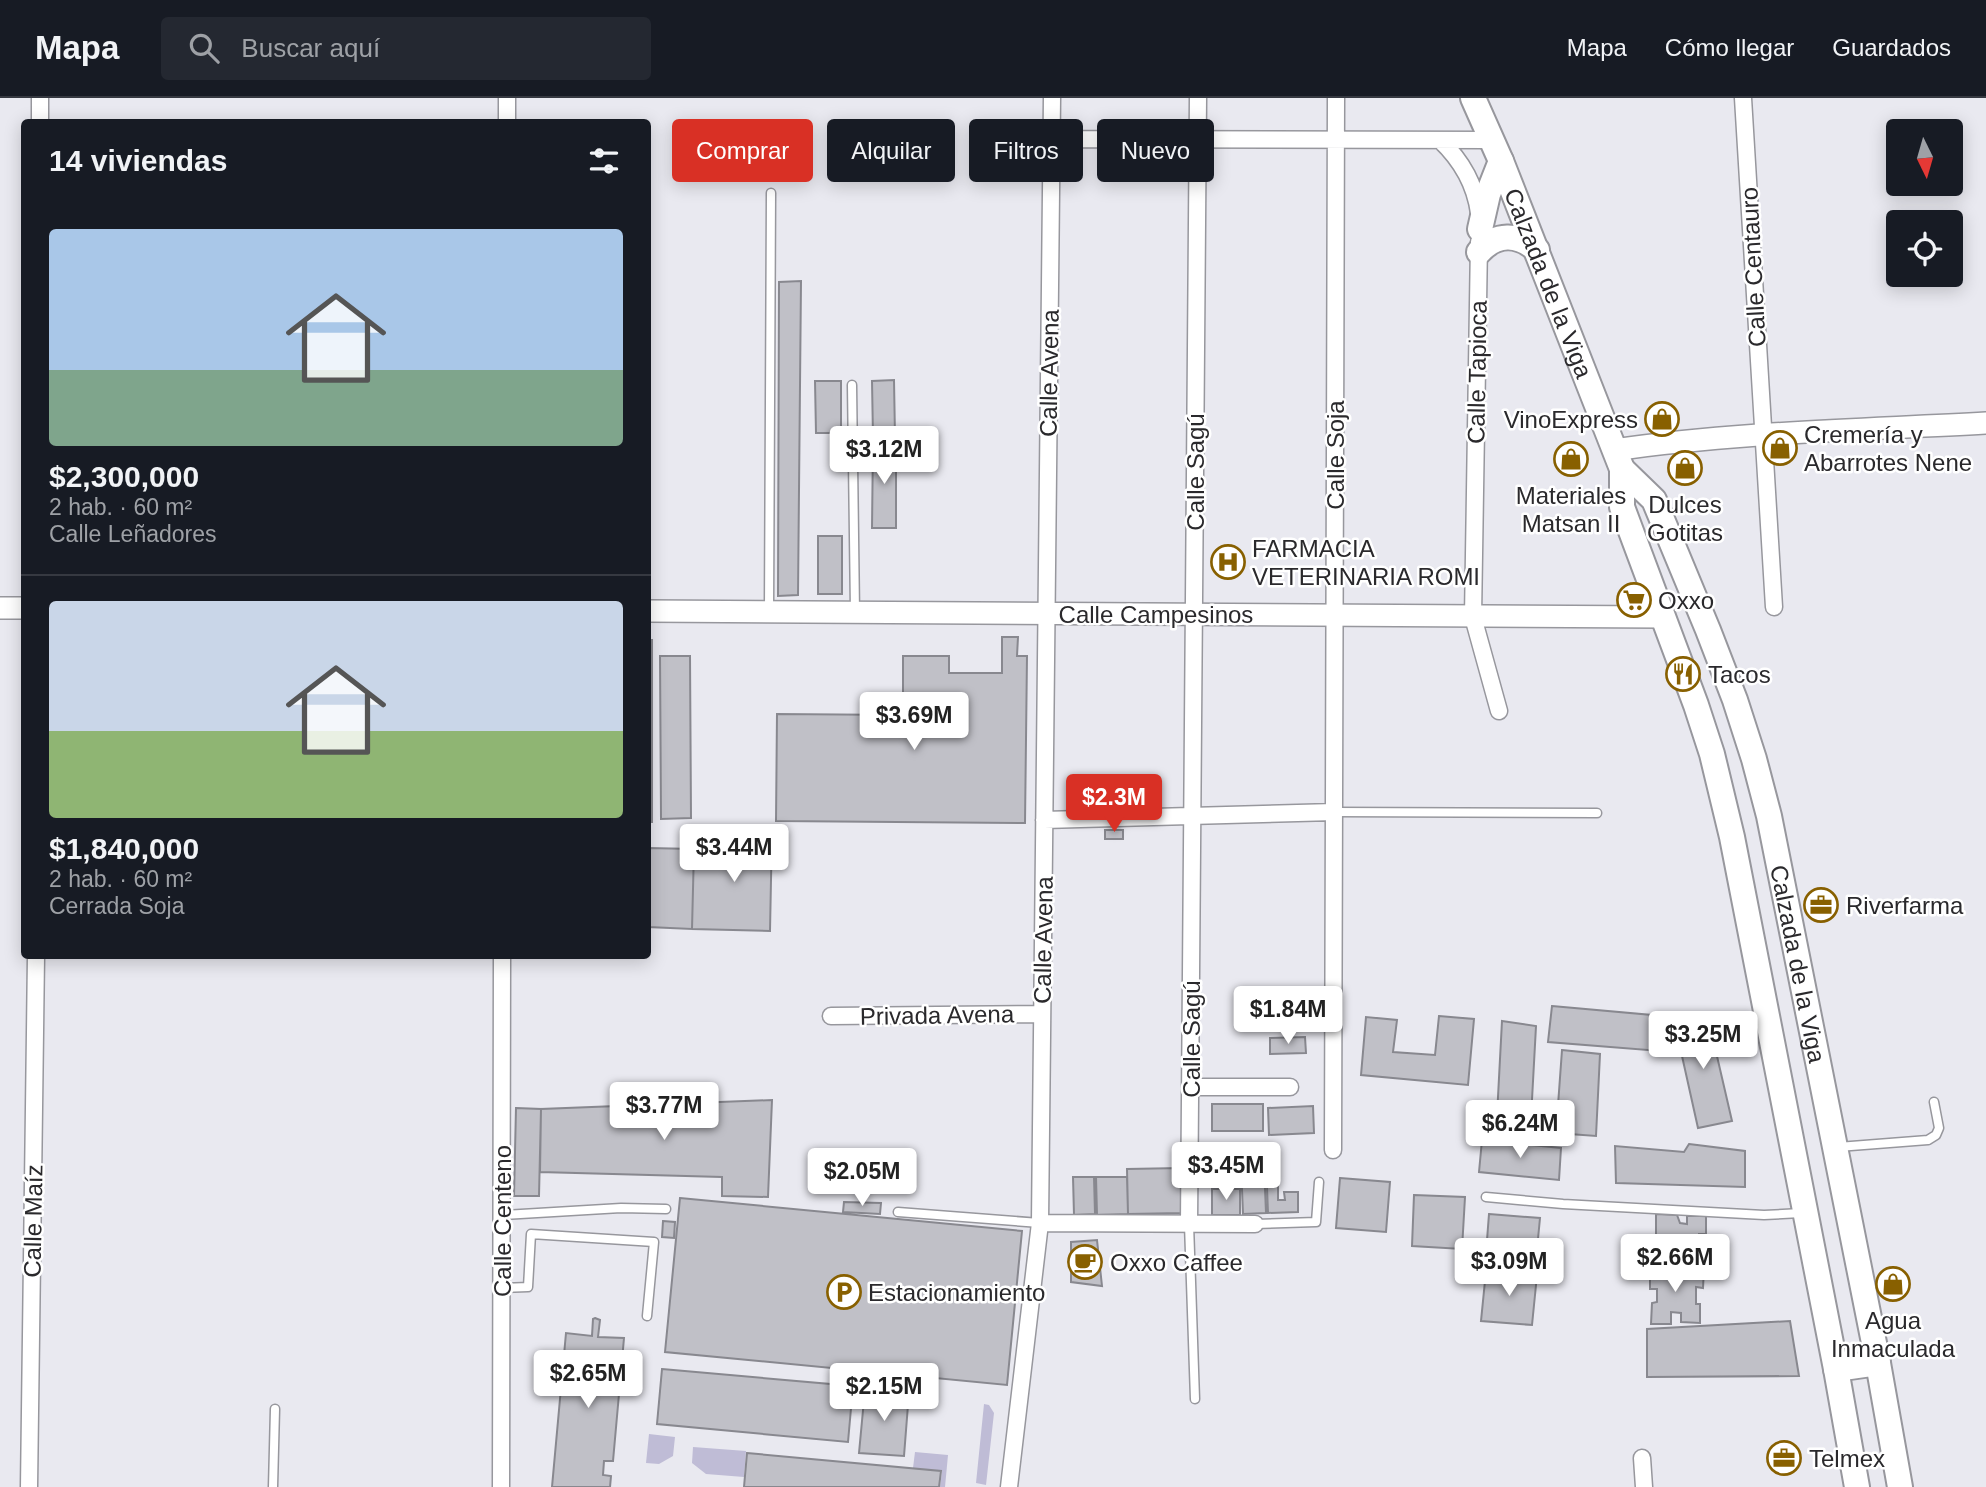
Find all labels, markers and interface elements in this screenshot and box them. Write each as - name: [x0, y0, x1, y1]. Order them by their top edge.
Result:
- search box: [161, 17, 651, 80]
- text: Mapa: [35, 29, 119, 66]
- icon: search: [185, 29, 223, 67]
- text: Buscar aquí: [241, 33, 380, 63]
- text: Mapa: [1567, 34, 1627, 61]
- text: Cómo llegar: [1665, 34, 1794, 61]
- text: Guardados: [1832, 34, 1951, 61]
- chip: Comprar: [672, 119, 813, 182]
- chip: Alquilar: [827, 119, 955, 182]
- chip: Filtros: [969, 119, 1083, 182]
- chip: Nuevo: [1097, 119, 1214, 182]
- north arrow: [1886, 119, 1964, 196]
- map controls: [1886, 119, 1963, 287]
- icon: filters: [585, 142, 623, 180]
- text: 14 viviendas: [49, 144, 227, 177]
- street label: Calzada de la Viga: [1500, 184, 1599, 382]
- street label: Calle Centauro: [1735, 186, 1771, 348]
- button: locate: [1886, 210, 1963, 287]
- icon: home: [273, 275, 399, 401]
- street label: Calle Tapioca: [1462, 299, 1492, 444]
- street label: Calle Avena: [1034, 308, 1064, 437]
- street label: Calle Soja: [1322, 400, 1349, 510]
- shop icon: VinoExpress: [1643, 400, 1681, 438]
- place label: VinoExpress: [1504, 406, 1638, 433]
- street label: Calle Sagú: [1182, 413, 1209, 531]
- place label: Cremería y Abarrotes Nene: [1804, 421, 1972, 476]
- pin: $3.12M: [827, 426, 941, 486]
- shop icon: Cremería y Abarrotes Nene: [1761, 429, 1799, 467]
- text: $3.12M: [846, 436, 922, 462]
- shop icon: Materiales Matsan II: [1552, 440, 1590, 478]
- shop icon: Dulces Gotitas: [1666, 449, 1704, 487]
- text: $2,300,000: [49, 460, 199, 493]
- place label: Materiales Matsan II: [1516, 482, 1626, 537]
- place label: Dulces Gotitas: [1647, 491, 1723, 546]
- text: 2 hab. · 60 m²: [49, 494, 192, 520]
- text: Calle Leñadores: [49, 521, 217, 547]
- place label: FARMACIA VETERINARIA ROMI: [1252, 535, 1480, 590]
- hospital icon: FARMACIA VETERINARIA ROMI: [1209, 543, 1247, 581]
- supermarket icon: Oxxo: [1615, 581, 1653, 619]
- place label: Oxxo: [1658, 587, 1714, 614]
- street label: Calle Campesinos: [1059, 601, 1253, 628]
- icon: home: [273, 647, 399, 773]
- restaurant icon: Tacos: [1664, 655, 1702, 693]
- place label: Tacos: [1708, 661, 1771, 688]
- pin: $3.69M: [857, 692, 971, 752]
- text: $3.69M: [876, 702, 952, 728]
- pin: $2.3M: [1065, 774, 1163, 834]
- text: $2.3M: [1082, 784, 1146, 810]
- pin: $3.44M: [677, 824, 791, 884]
- text: $1,840,000: [49, 832, 199, 865]
- text: $3.44M: [696, 834, 772, 860]
- street label: Calzada de la Viga: [1766, 863, 1831, 1066]
- text: 2 hab. · 60 m²: [49, 866, 192, 892]
- street label: Calle Avena: [1028, 875, 1058, 1004]
- office icon: Riverfarma: [1802, 886, 1840, 924]
- place label: Riverfarma: [1846, 892, 1964, 919]
- text: Cerrada Soja: [49, 893, 185, 919]
- street label: Calle Sagú: [1178, 980, 1205, 1098]
- pin: $1.84M: [1231, 986, 1345, 1046]
- text: $1.84M: [1250, 996, 1326, 1022]
- street label: Privada Avena: [860, 1000, 1015, 1030]
- pin: $3.25M: [1646, 1012, 1760, 1071]
- text: $3.25M: [1665, 1021, 1741, 1047]
- pin: $3.77M: [607, 1082, 721, 1142]
- text: $3.77M: [626, 1092, 702, 1118]
- pin: $6.24M: [1463, 1100, 1577, 1160]
- text: $6.24M: [1482, 1110, 1558, 1136]
- pin: $3.45M: [1169, 1142, 1283, 1202]
- street label: Calle Centeno: [489, 1145, 516, 1297]
- pin: $2.05M: [805, 1148, 919, 1208]
- text: $3.45M: [1188, 1152, 1264, 1178]
- text: $2.05M: [824, 1158, 900, 1184]
- street label: Calle Maíz: [19, 1164, 47, 1278]
- pin: $2.66M: [1618, 1234, 1732, 1294]
- pin: $3.09M: [1452, 1238, 1566, 1298]
- cafe icon: Oxxo Caffee: [1066, 1243, 1104, 1281]
- text: $2.66M: [1637, 1244, 1713, 1270]
- text: $3.09M: [1471, 1248, 1547, 1274]
- place label: Oxxo Caffee: [1110, 1249, 1243, 1276]
- shop icon: Agua Inmaculada: [1874, 1265, 1912, 1303]
- parking icon: Estacionamiento: [825, 1273, 863, 1311]
- place label: Estacionamiento: [868, 1279, 1045, 1306]
- place label: Agua Inmaculada: [1831, 1307, 1956, 1362]
- pin: $2.65M: [531, 1350, 645, 1410]
- text: $2.65M: [550, 1360, 626, 1386]
- pin: $2.15M: [827, 1364, 941, 1423]
- text: $2.15M: [846, 1373, 922, 1399]
- office icon: Telmex: [1765, 1439, 1803, 1477]
- place label: Telmex: [1809, 1445, 1885, 1472]

